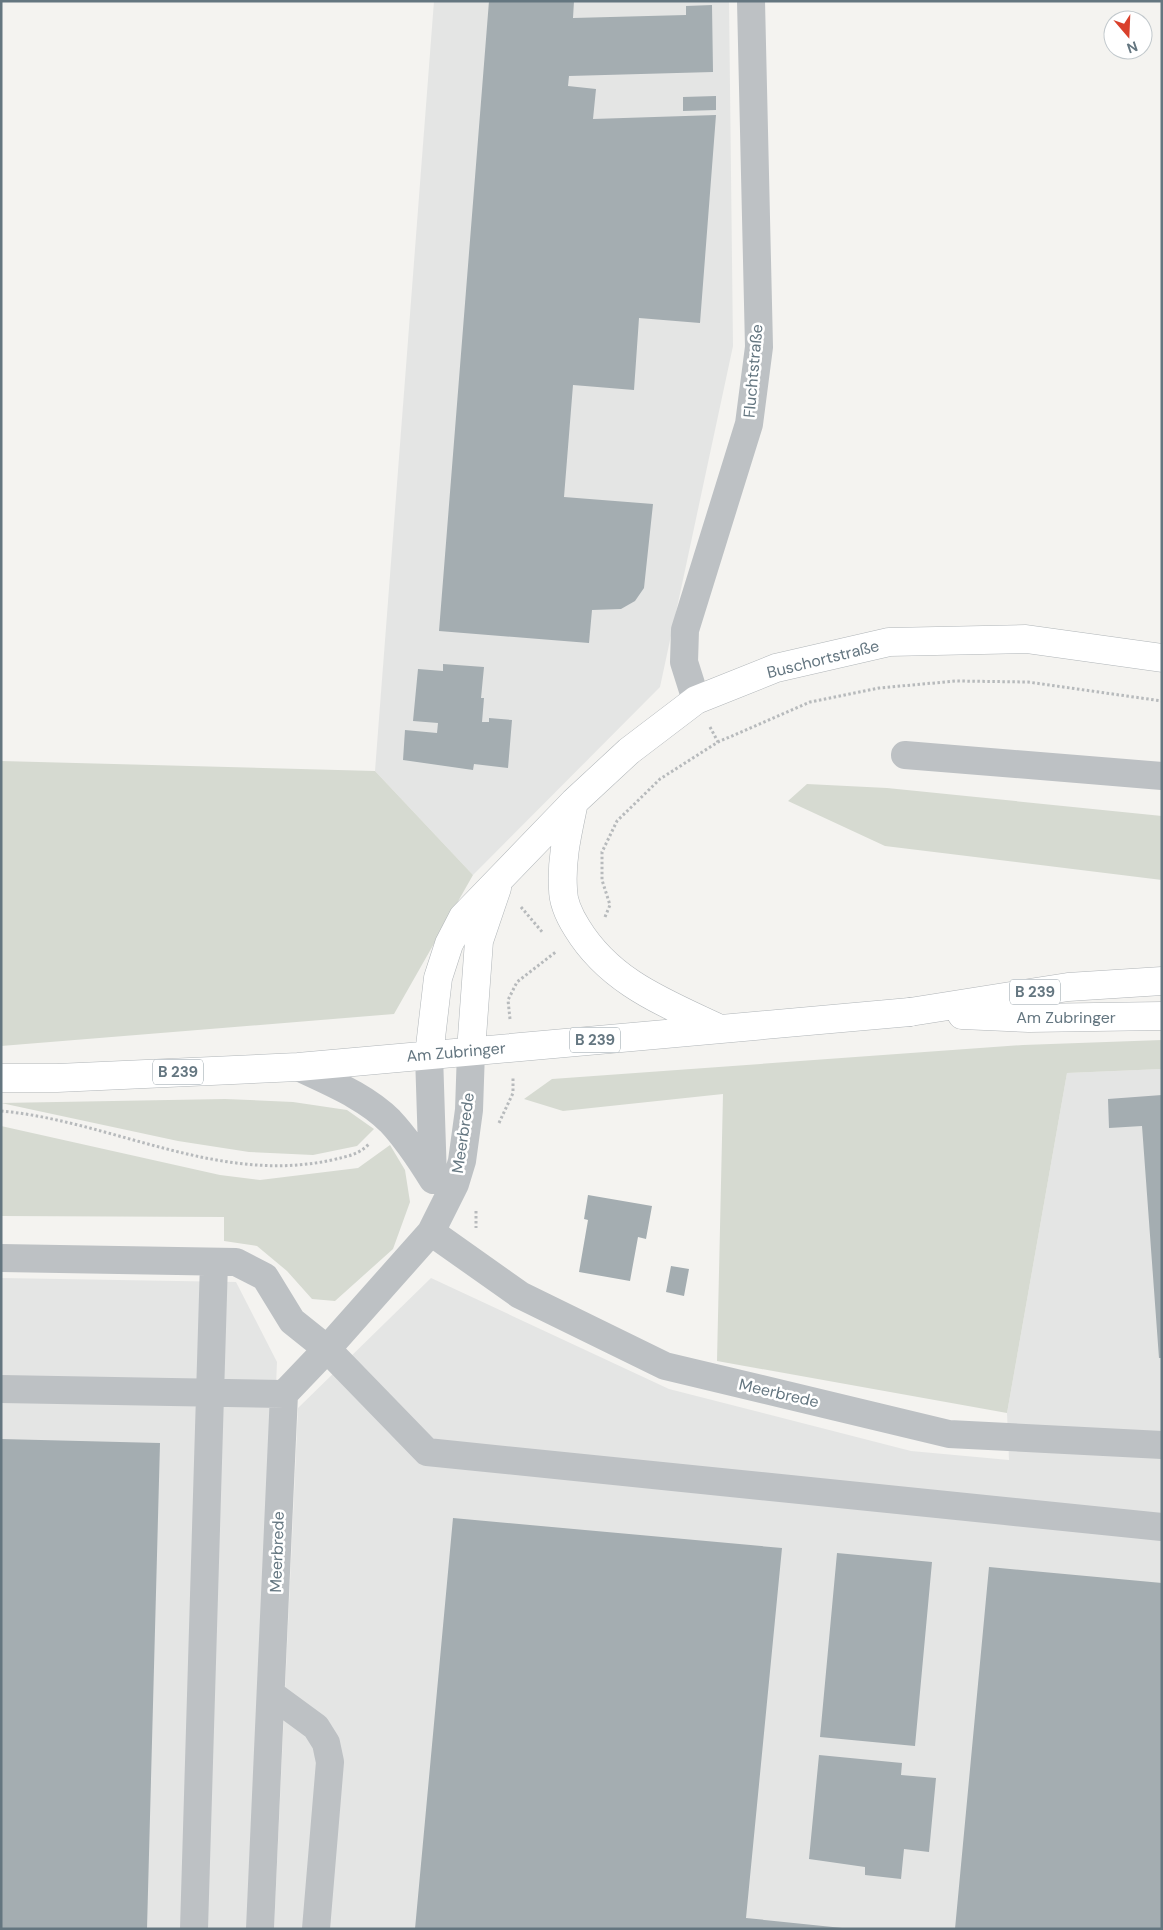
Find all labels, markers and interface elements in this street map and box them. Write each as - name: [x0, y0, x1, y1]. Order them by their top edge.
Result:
- north arrow: [1103, 10, 1153, 60]
- text: N: [1124, 37, 1140, 57]
- street label: Fluchtstraße: [738, 323, 768, 419]
- street label: Buschortstraße: [765, 635, 881, 683]
- road number: B 239: [1010, 980, 1060, 1004]
- street label: Am Zubringer: [1016, 1007, 1116, 1028]
- road number: B 239: [570, 1028, 620, 1052]
- street label: Am Zubringer: [406, 1037, 507, 1067]
- road number: B 239: [153, 1060, 203, 1084]
- street label: Meerbrede: [447, 1091, 479, 1175]
- street label: Meerbrede: [737, 1374, 821, 1412]
- street label: Meerbrede: [265, 1511, 289, 1593]

